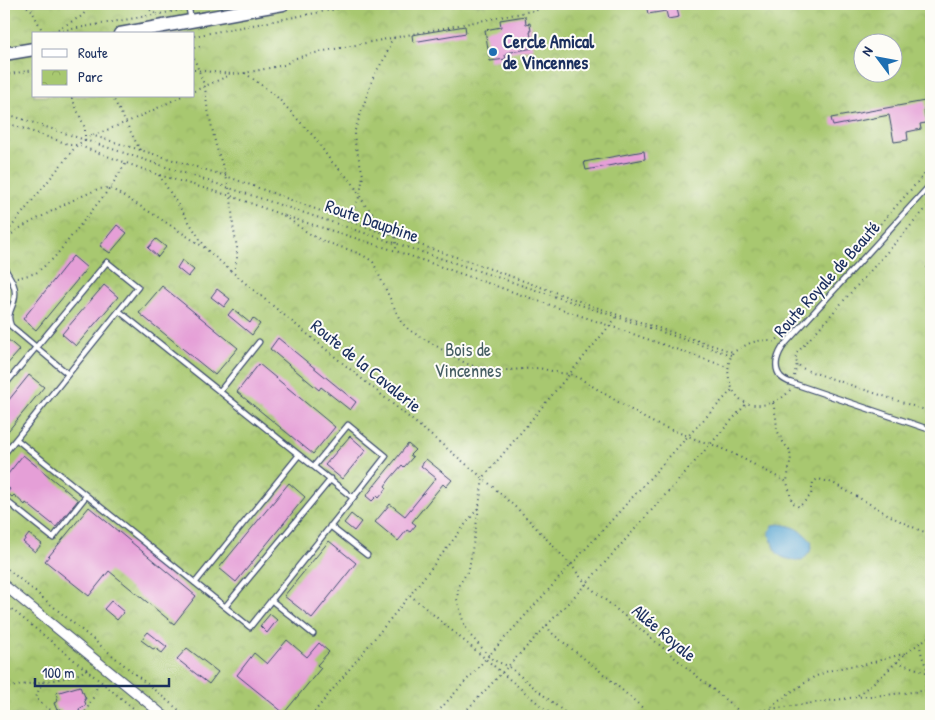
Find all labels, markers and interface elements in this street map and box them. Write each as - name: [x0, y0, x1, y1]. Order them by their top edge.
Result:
- place label: Cercle Amical de Vincennes: [503, 29, 595, 75]
- legend: [32, 32, 195, 98]
- north arrow: [852, 32, 902, 82]
- text: Route: [78, 42, 108, 63]
- text: N: [857, 42, 877, 59]
- marker: Cercle Amical de Vincennes: [487, 46, 499, 58]
- text: Parc: [78, 66, 103, 87]
- street label: Route Dauphine: [322, 193, 422, 248]
- street label: Route Royale de Beauté: [768, 215, 886, 342]
- street label: Route de la Cavalerie: [306, 313, 427, 418]
- park label: Bois de Vincennes: [435, 337, 501, 383]
- street label: Allée Royale: [627, 598, 702, 667]
- scale bar: [35, 655, 169, 687]
- text: 100 m: [42, 662, 75, 683]

